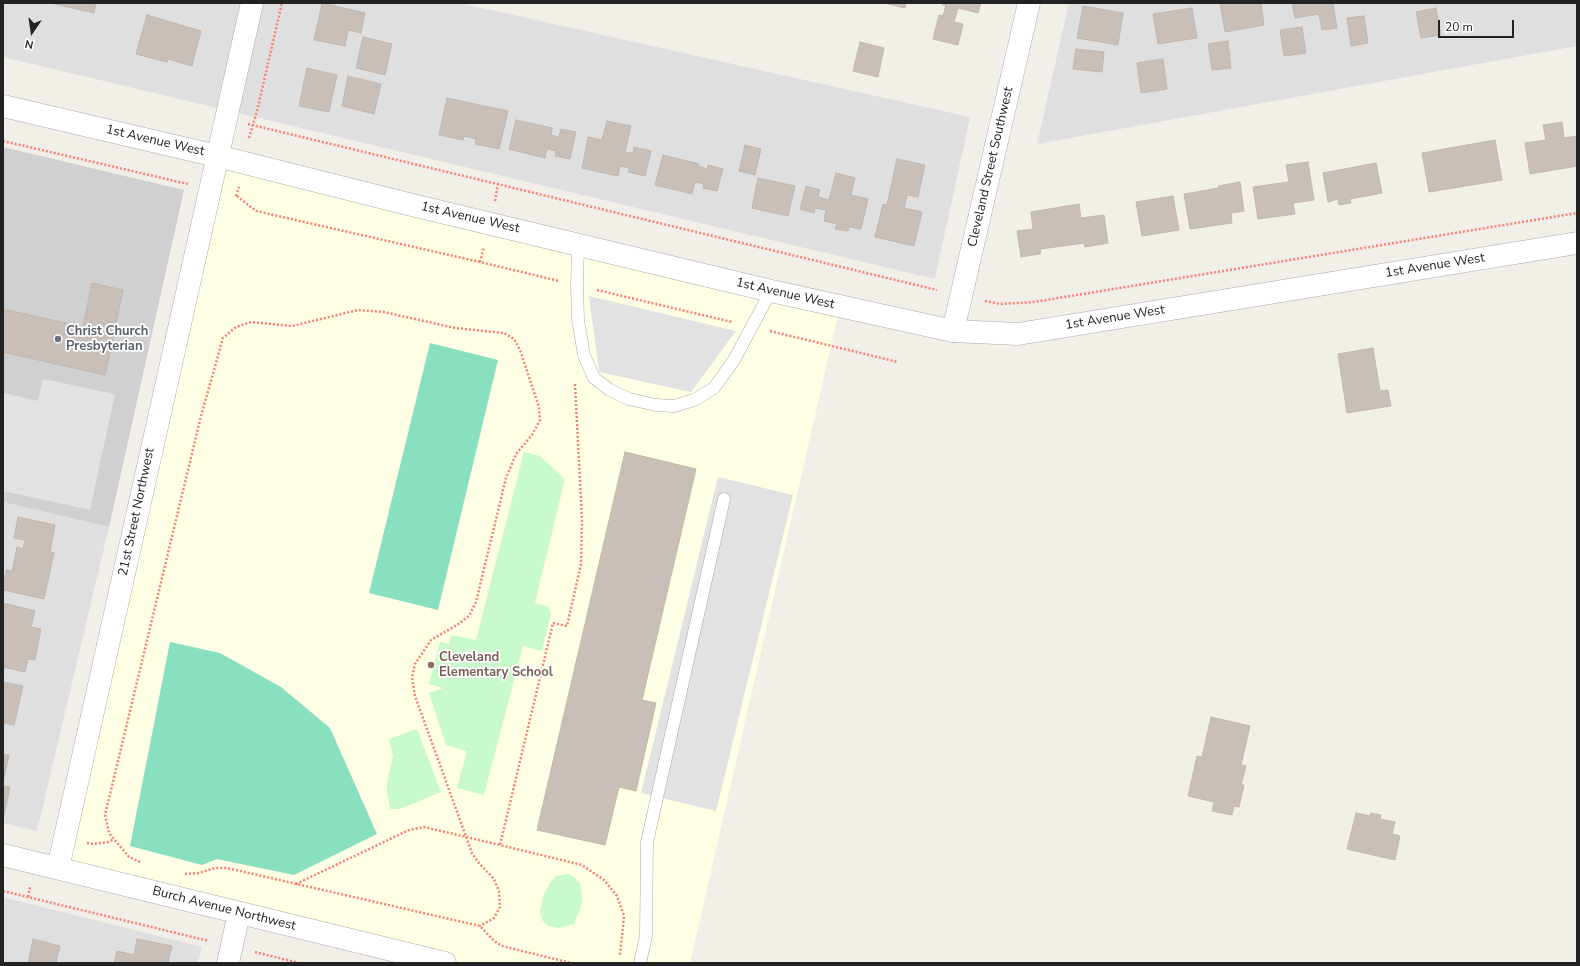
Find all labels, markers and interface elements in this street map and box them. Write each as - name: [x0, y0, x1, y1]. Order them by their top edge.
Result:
- north arrow: [12, 12, 52, 52]
- scale bar: [1440, 12, 1516, 38]
- text: 20 m: [1445, 19, 1473, 35]
- text: N: [23, 36, 35, 52]
- street label: Cleveland Street Southwest: [965, 86, 1017, 248]
- street label: 1st Avenue West: [104, 122, 206, 160]
- street label: 1st Avenue West: [419, 199, 521, 237]
- street label: 1st Avenue West: [1384, 250, 1486, 282]
- street label: 1st Avenue West: [734, 275, 836, 313]
- street label: 1st Avenue West: [1064, 302, 1166, 334]
- place label: Christ Church Presbyterian: [66, 324, 148, 355]
- marker: Christ Church Presbyterian: [53, 334, 63, 344]
- street label: 21st Street Northwest: [116, 446, 158, 578]
- place label: Cleveland Elementary School: [439, 650, 553, 681]
- marker: Cleveland Elementary School: [426, 660, 436, 670]
- street label: Burch Avenue Northwest: [151, 884, 297, 934]

